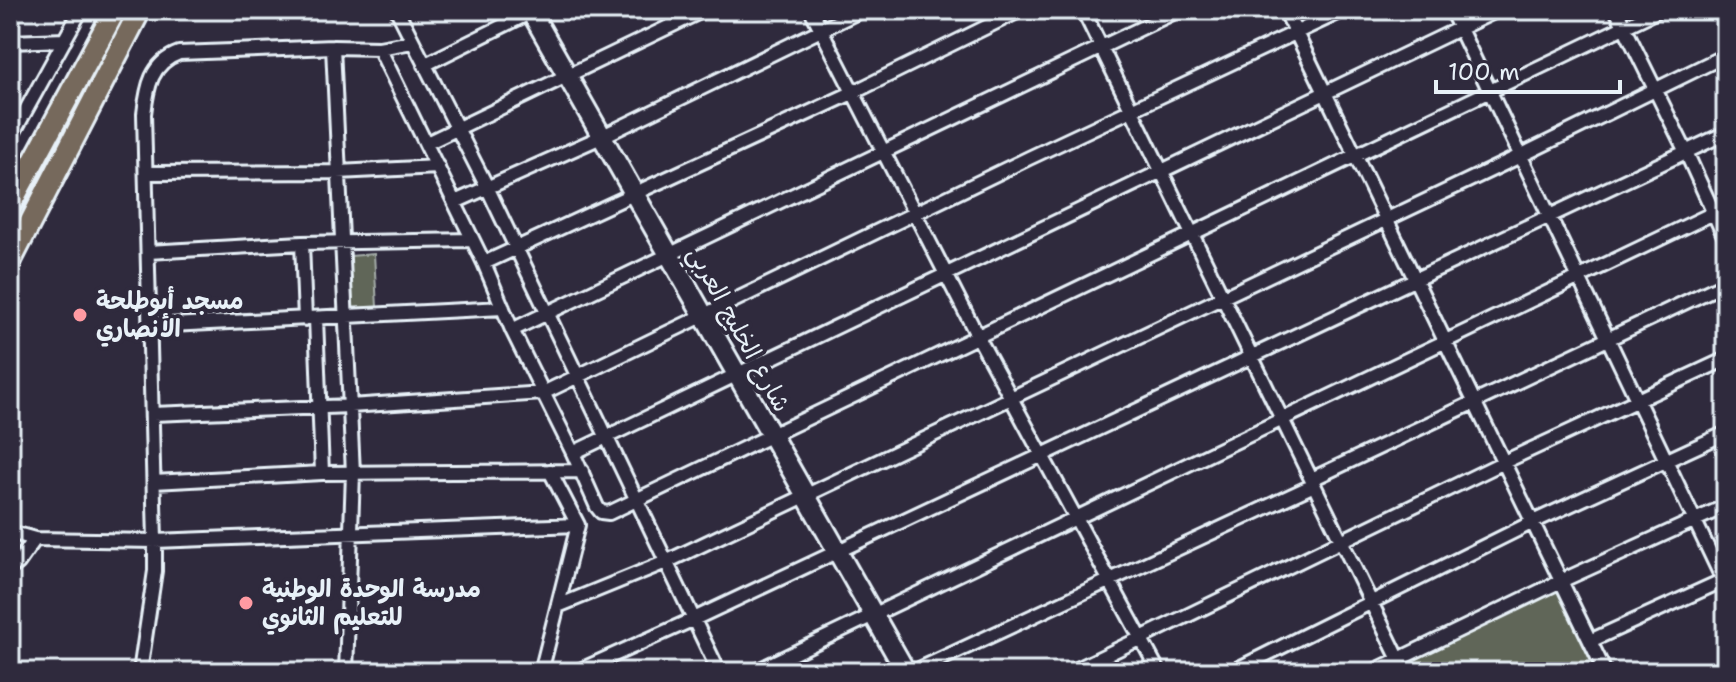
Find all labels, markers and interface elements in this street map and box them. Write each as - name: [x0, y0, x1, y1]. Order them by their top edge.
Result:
- scale bar: [1436, 44, 1620, 94]
- text: 100 m: [1448, 56, 1520, 88]
- street label: شارع الخليج العربي: [676, 240, 798, 420]
- place label: مسجد أبوطلحة الأنصاري: [96, 285, 243, 347]
- marker: مسجد أبوطلحة الأنصاري: [71, 306, 89, 324]
- place label: مدرسة الوحدة الوطنية للتعليم الثانوي: [262, 573, 481, 635]
- marker: مدرسة الوحدة الوطنية للتعليم الثانوي: [237, 594, 255, 612]

